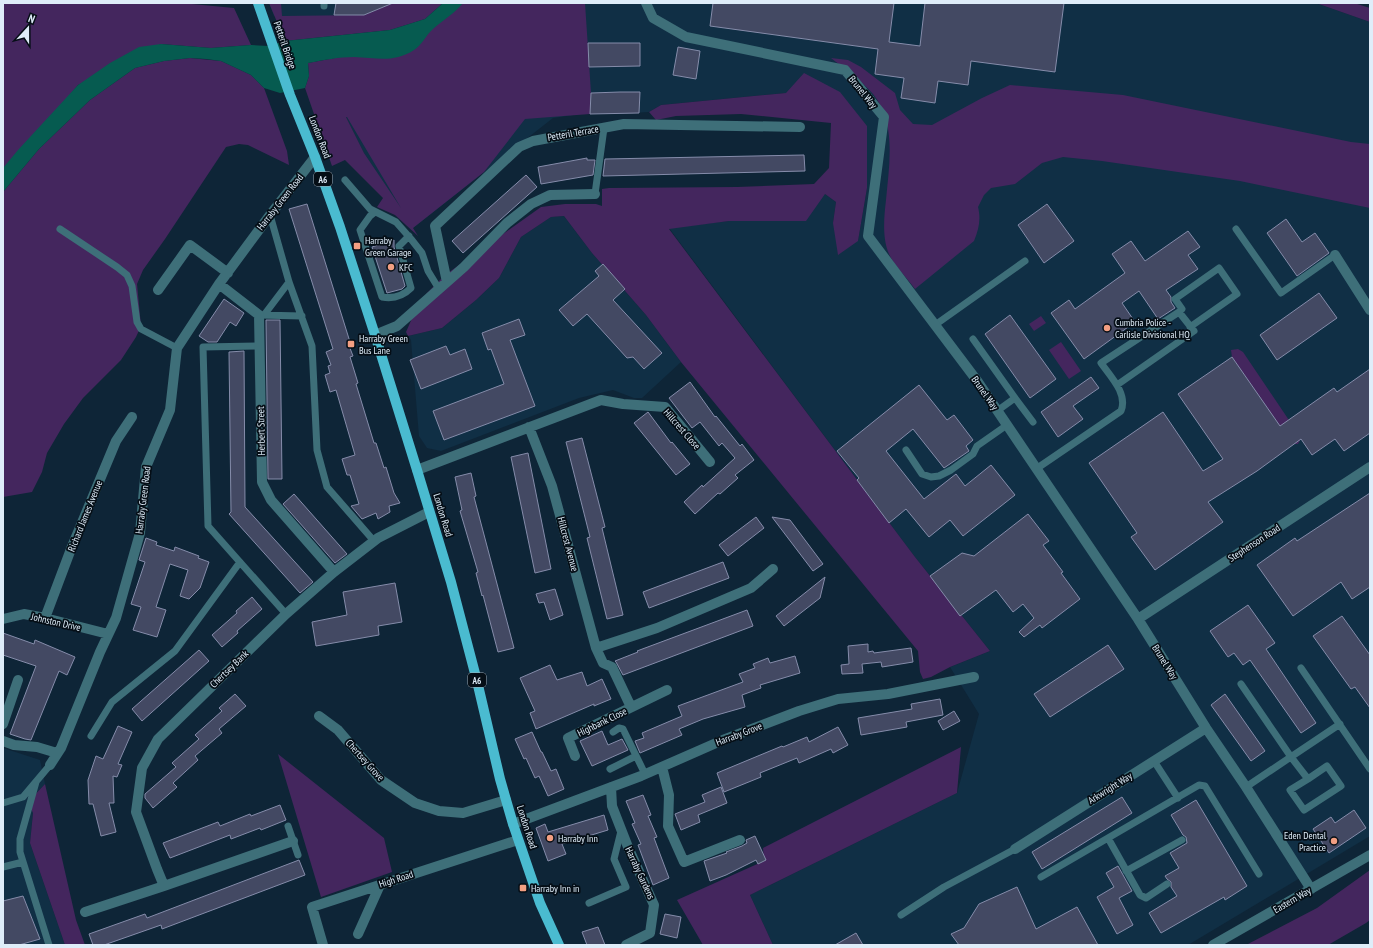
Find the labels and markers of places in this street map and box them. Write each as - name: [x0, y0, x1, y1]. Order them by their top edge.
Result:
- place label: Harraby Green Garage: [365, 234, 411, 259]
- marker: Harraby Green Garage: [352, 241, 362, 251]
- place label: KFC: [399, 261, 413, 274]
- marker: KFC: [386, 262, 396, 272]
- place label: Cumbria Police - Carlisle Divisional HQ: [1115, 316, 1190, 341]
- marker: Cumbria Police - Carlisle Divisional HQ: [1102, 323, 1112, 333]
- place label: Harraby Green Bus Lane: [359, 332, 408, 357]
- marker: Harraby Green Bus Lane: [346, 339, 356, 349]
- place label: Eden Dental Practice: [1284, 829, 1327, 854]
- place label: Harraby Inn: [558, 832, 598, 845]
- marker: Harraby Inn: [545, 833, 555, 843]
- marker: Eden Dental Practice: [1329, 836, 1339, 846]
- place label: Harraby Inn in: [531, 882, 579, 895]
- marker: Harraby Inn in: [518, 883, 528, 893]

